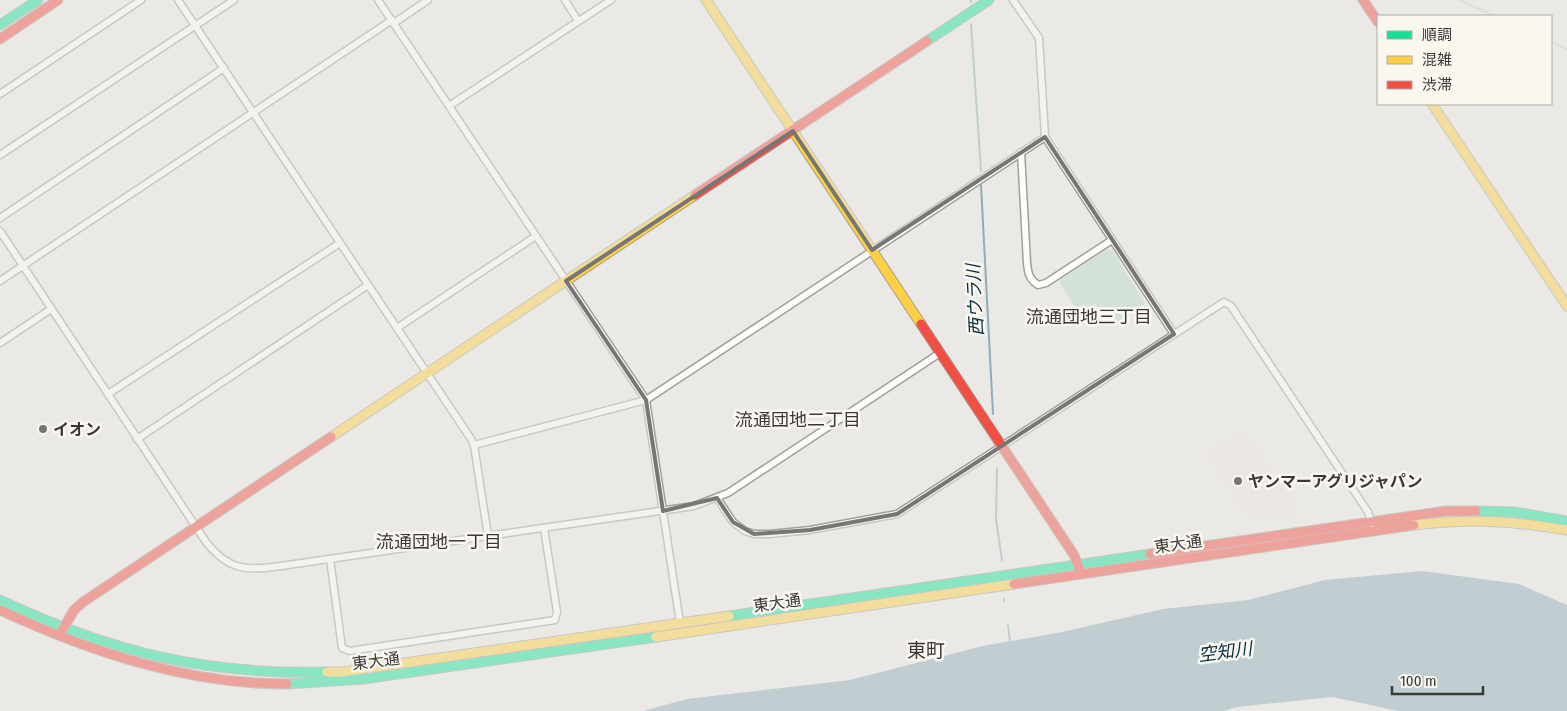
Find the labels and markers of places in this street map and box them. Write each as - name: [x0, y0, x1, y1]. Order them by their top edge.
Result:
- place label: イオン: [53, 420, 101, 439]
- marker: イオン: [37, 423, 49, 435]
- place label: ヤンマーアグリジャパン: [1248, 472, 1423, 491]
- marker: ヤンマーアグリジャパン: [1232, 475, 1244, 487]

